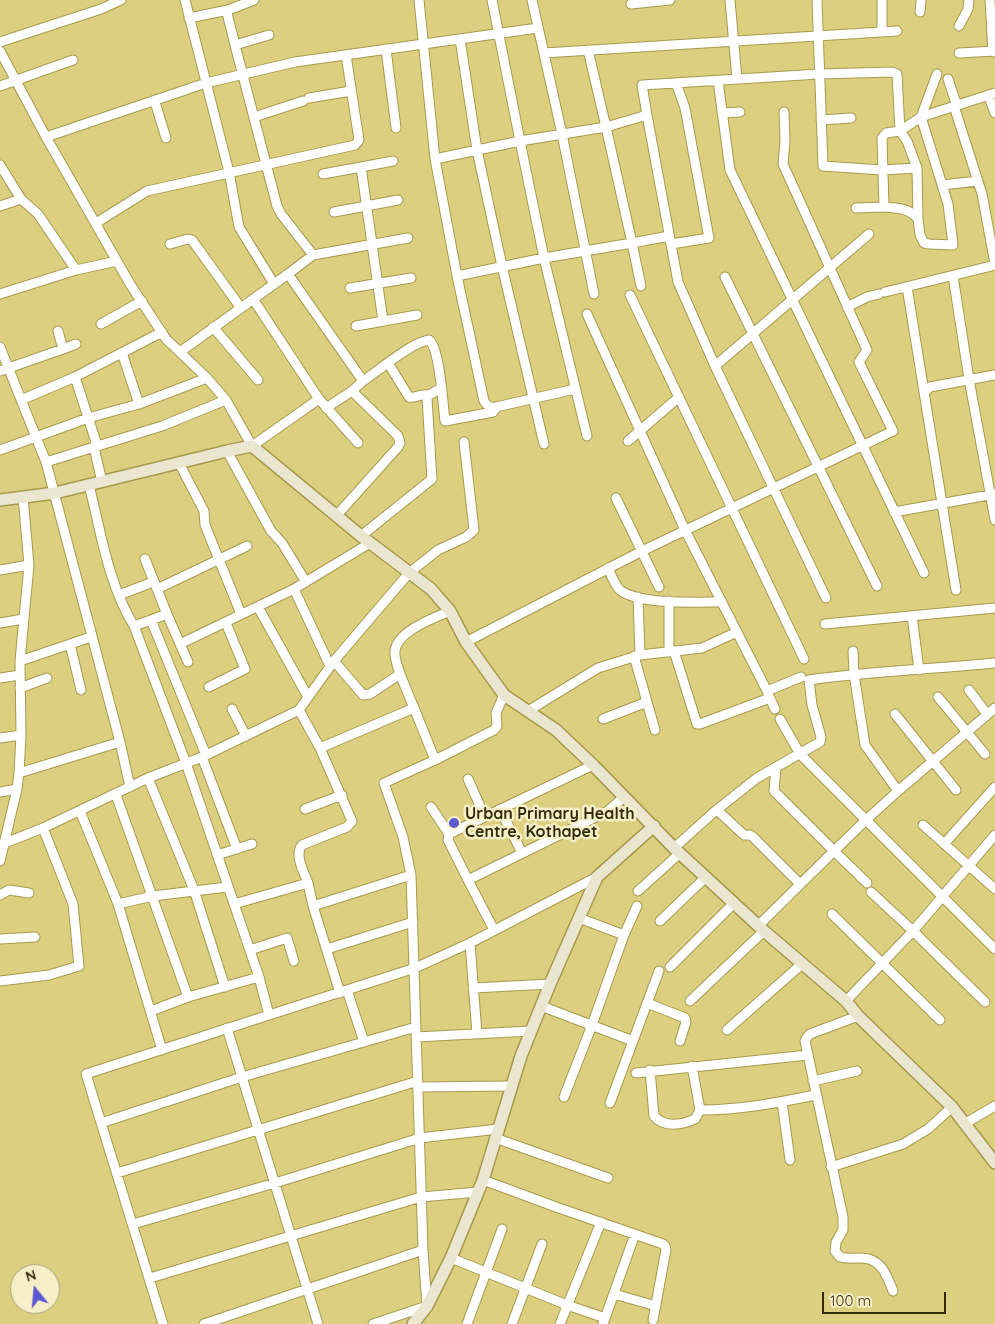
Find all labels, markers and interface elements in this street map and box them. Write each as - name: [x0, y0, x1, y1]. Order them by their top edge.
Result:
- place label: Urban Primary Health Centre, Kothapet: [465, 804, 635, 842]
- marker: Urban Primary Health Centre, Kothapet: [447, 816, 461, 830]
- north arrow: [10, 1264, 60, 1314]
- text: N: [23, 1266, 38, 1286]
- scale bar: [825, 1282, 949, 1314]
- text: 100 m: [830, 1291, 871, 1310]

